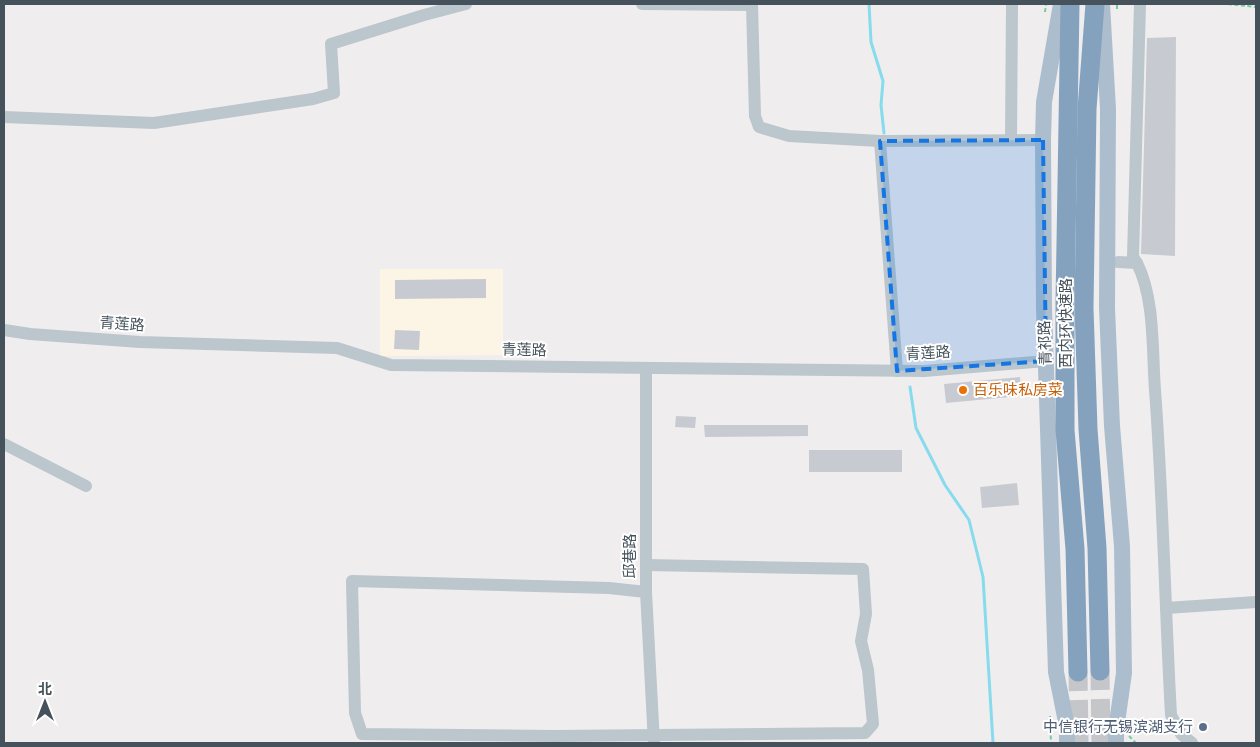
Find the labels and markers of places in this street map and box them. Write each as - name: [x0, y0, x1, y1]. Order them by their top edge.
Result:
- place label: 百乐味私房菜: [973, 381, 1063, 399]
- marker: 百乐味私房菜: [957, 384, 969, 396]
- place label: 中信银行无锡滨湖支行: [1043, 718, 1193, 736]
- marker: 中信银行无锡滨湖支行: [1197, 721, 1209, 733]

